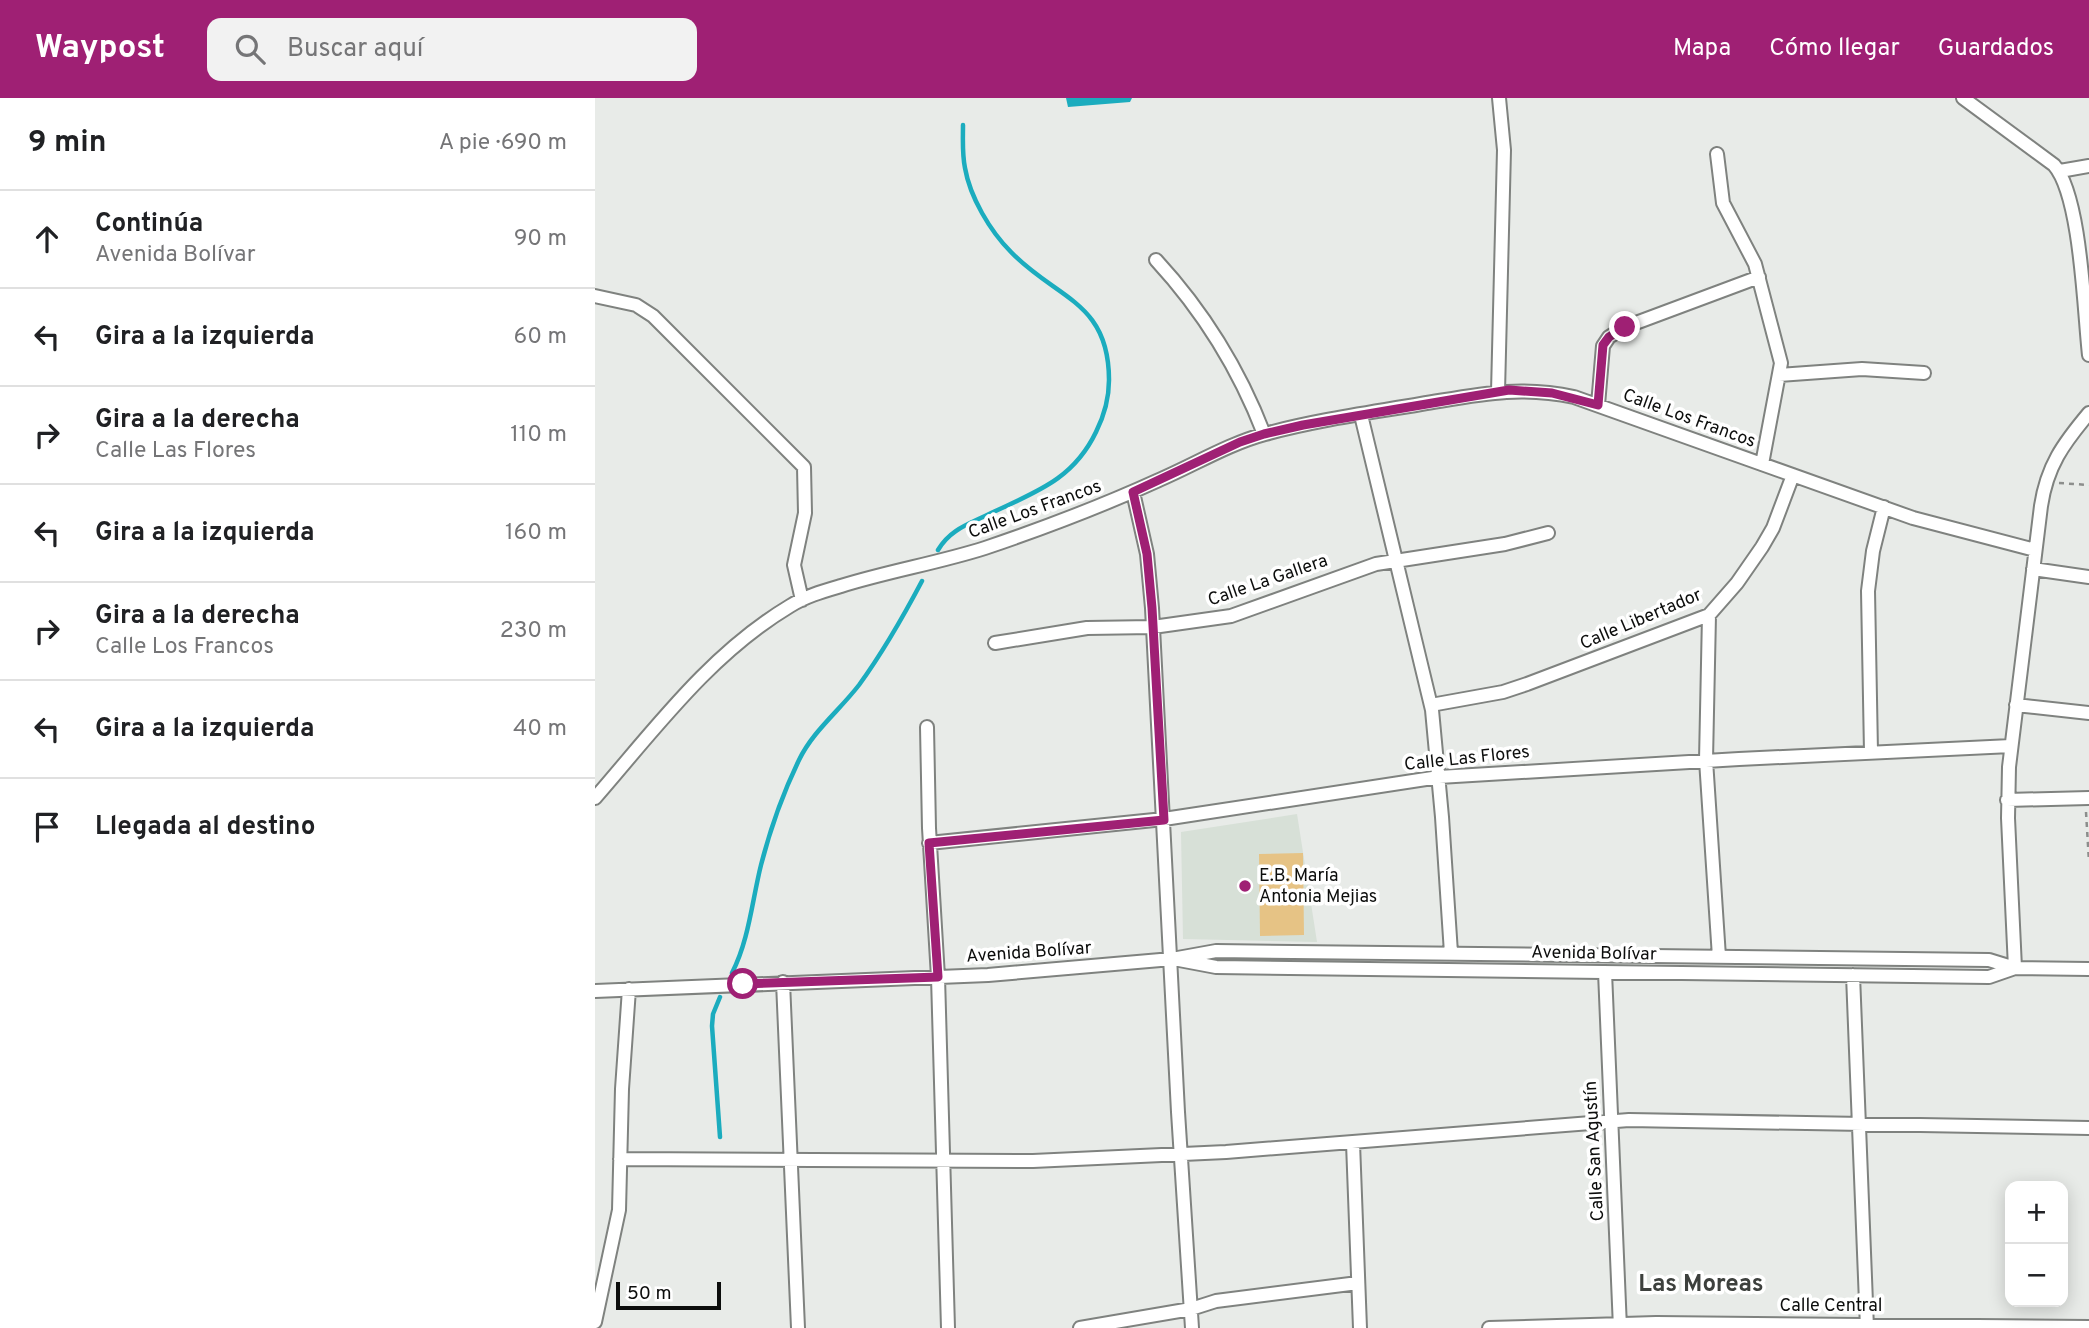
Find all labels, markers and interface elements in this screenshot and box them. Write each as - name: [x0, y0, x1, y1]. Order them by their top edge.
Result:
- search box: [207, 18, 697, 81]
- text: Waypost: [35, 28, 165, 70]
- icon: search: [231, 30, 269, 68]
- text: Buscar aquí: [287, 33, 423, 66]
- text: Mapa: [1673, 34, 1731, 64]
- text: Cómo llegar: [1769, 34, 1900, 64]
- text: Guardados: [1938, 34, 2054, 64]
- text: 9 min: [28, 125, 106, 162]
- text: A pie · 690 m: [439, 129, 567, 158]
- text: Continúa: [95, 208, 203, 241]
- icon: ahead: [28, 220, 66, 258]
- text: 90 m: [514, 225, 567, 254]
- text: Avenida Bolívar: [95, 241, 256, 270]
- route end: [1609, 311, 1640, 342]
- icon: left: [28, 318, 66, 356]
- text: Gira a la izquierda: [95, 321, 314, 354]
- text: 60 m: [514, 323, 567, 352]
- street label: Calle Los Francos: [1619, 384, 1759, 454]
- text: Gira a la derecha: [95, 404, 300, 437]
- icon: right: [28, 416, 66, 454]
- text: 110 m: [510, 421, 567, 450]
- text: Calle Las Flores: [95, 437, 256, 466]
- street label: Calle Los Francos: [965, 475, 1105, 545]
- icon: left: [28, 514, 66, 552]
- text: Gira a la izquierda: [95, 517, 314, 550]
- text: 160 m: [505, 519, 567, 548]
- street label: Calle La Gallera: [1205, 550, 1331, 612]
- street label: Calle Libertador: [1577, 584, 1705, 656]
- text: Gira a la derecha: [95, 600, 300, 633]
- icon: right: [28, 612, 66, 650]
- text: 230 m: [500, 617, 567, 646]
- text: Calle Los Francos: [95, 633, 274, 662]
- icon: left: [28, 710, 66, 748]
- text: Gira a la izquierda: [95, 713, 314, 746]
- text: 40 m: [513, 715, 567, 744]
- street label: Calle Las Flores: [1403, 741, 1531, 777]
- icon: arrive: [28, 808, 66, 846]
- text: Llegada al destino: [95, 811, 315, 844]
- place label: E.B. María Antonia Mejias: [1259, 865, 1377, 909]
- marker: E.B. María Antonia Mejias: [1237, 878, 1253, 894]
- street label: Avenida Bolívar: [965, 937, 1093, 969]
- street label: Avenida Bolívar: [1531, 941, 1657, 967]
- route start: [727, 968, 758, 999]
- street label: Calle San Agustín: [1580, 1080, 1610, 1222]
- map controls: [2005, 1181, 2068, 1307]
- button: +: [2005, 1181, 2068, 1244]
- button: −: [2005, 1244, 2068, 1307]
- district label: Las Moreas: [1638, 1270, 1764, 1300]
- scale bar: [616, 1279, 721, 1311]
- text: 50 m: [627, 1282, 672, 1306]
- street label: Calle Central: [1780, 1295, 1882, 1318]

